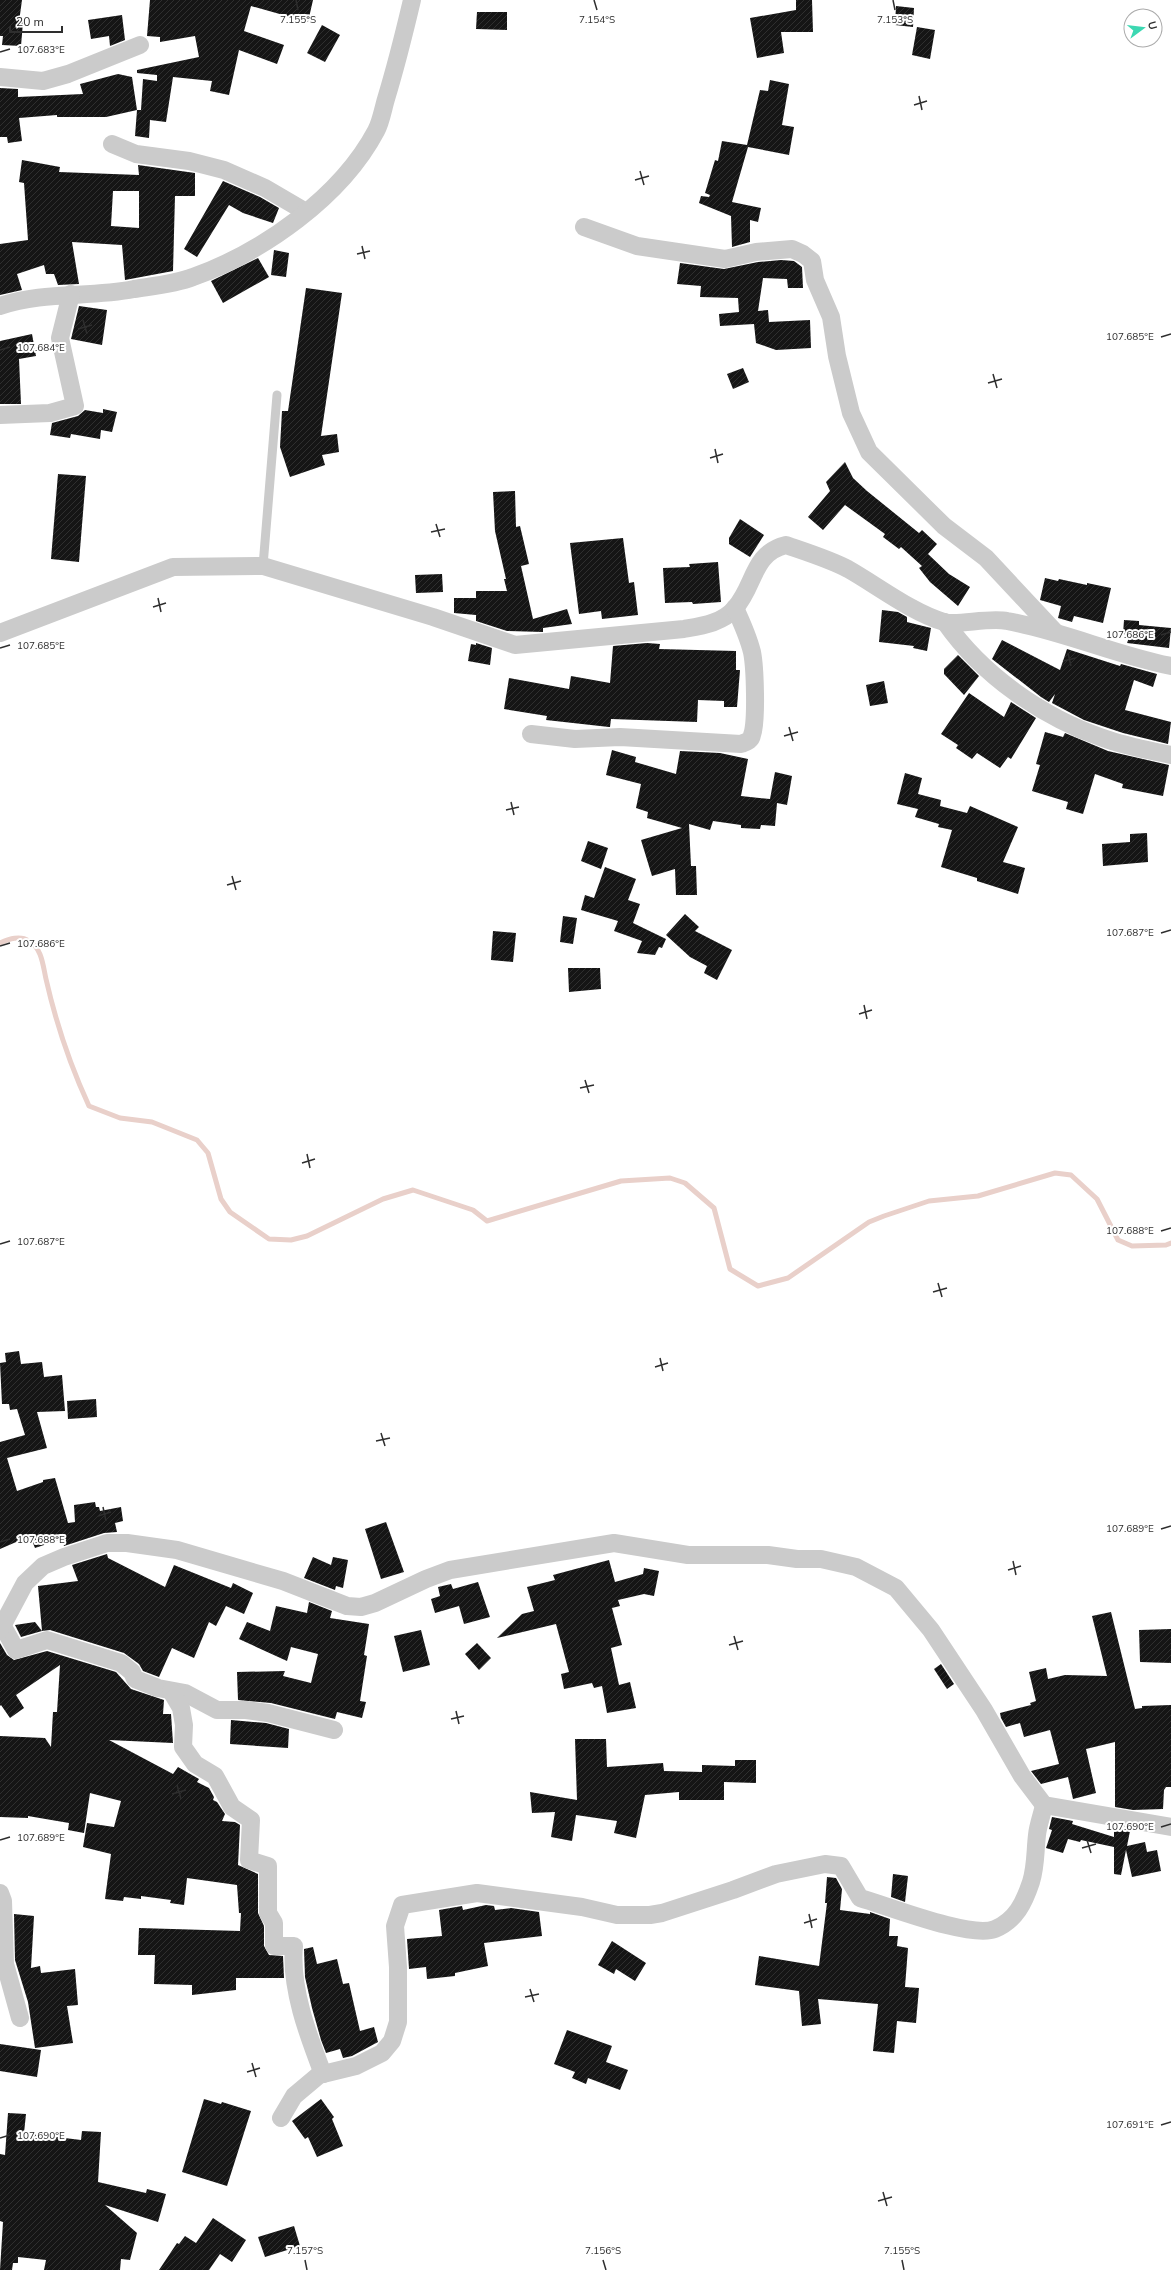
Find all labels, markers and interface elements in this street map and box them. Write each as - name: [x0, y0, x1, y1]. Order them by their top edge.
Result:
- scale bar: [10, 8, 62, 34]
- north arrow: [1123, 8, 1163, 48]
- text: 7.155°S: [280, 13, 316, 27]
- text: 7.154°S: [579, 13, 615, 27]
- text: 7.153°S: [877, 13, 913, 27]
- text: 20 m: [16, 14, 44, 30]
- text: U: [1144, 20, 1160, 31]
- text: 107.683°E: [17, 43, 65, 57]
- text: 107.685°E: [1106, 330, 1154, 344]
- text: 107.684°E: [17, 341, 65, 355]
- text: 107.686°E: [1106, 628, 1154, 642]
- text: 107.685°E: [17, 639, 65, 653]
- text: 107.687°E: [1106, 926, 1154, 940]
- text: 107.686°E: [17, 937, 65, 951]
- text: 107.688°E: [1106, 1224, 1154, 1238]
- text: 107.687°E: [17, 1235, 65, 1249]
- text: 107.689°E: [1106, 1522, 1154, 1536]
- text: 107.688°E: [17, 1533, 65, 1547]
- text: 107.690°E: [1106, 1820, 1154, 1834]
- text: 107.689°E: [17, 1831, 65, 1845]
- text: 107.691°E: [1106, 2118, 1154, 2132]
- text: 107.690°E: [17, 2129, 65, 2143]
- text: 7.157°S: [287, 2244, 323, 2258]
- text: 7.156°S: [585, 2244, 621, 2258]
- text: 7.155°S: [884, 2244, 920, 2258]

